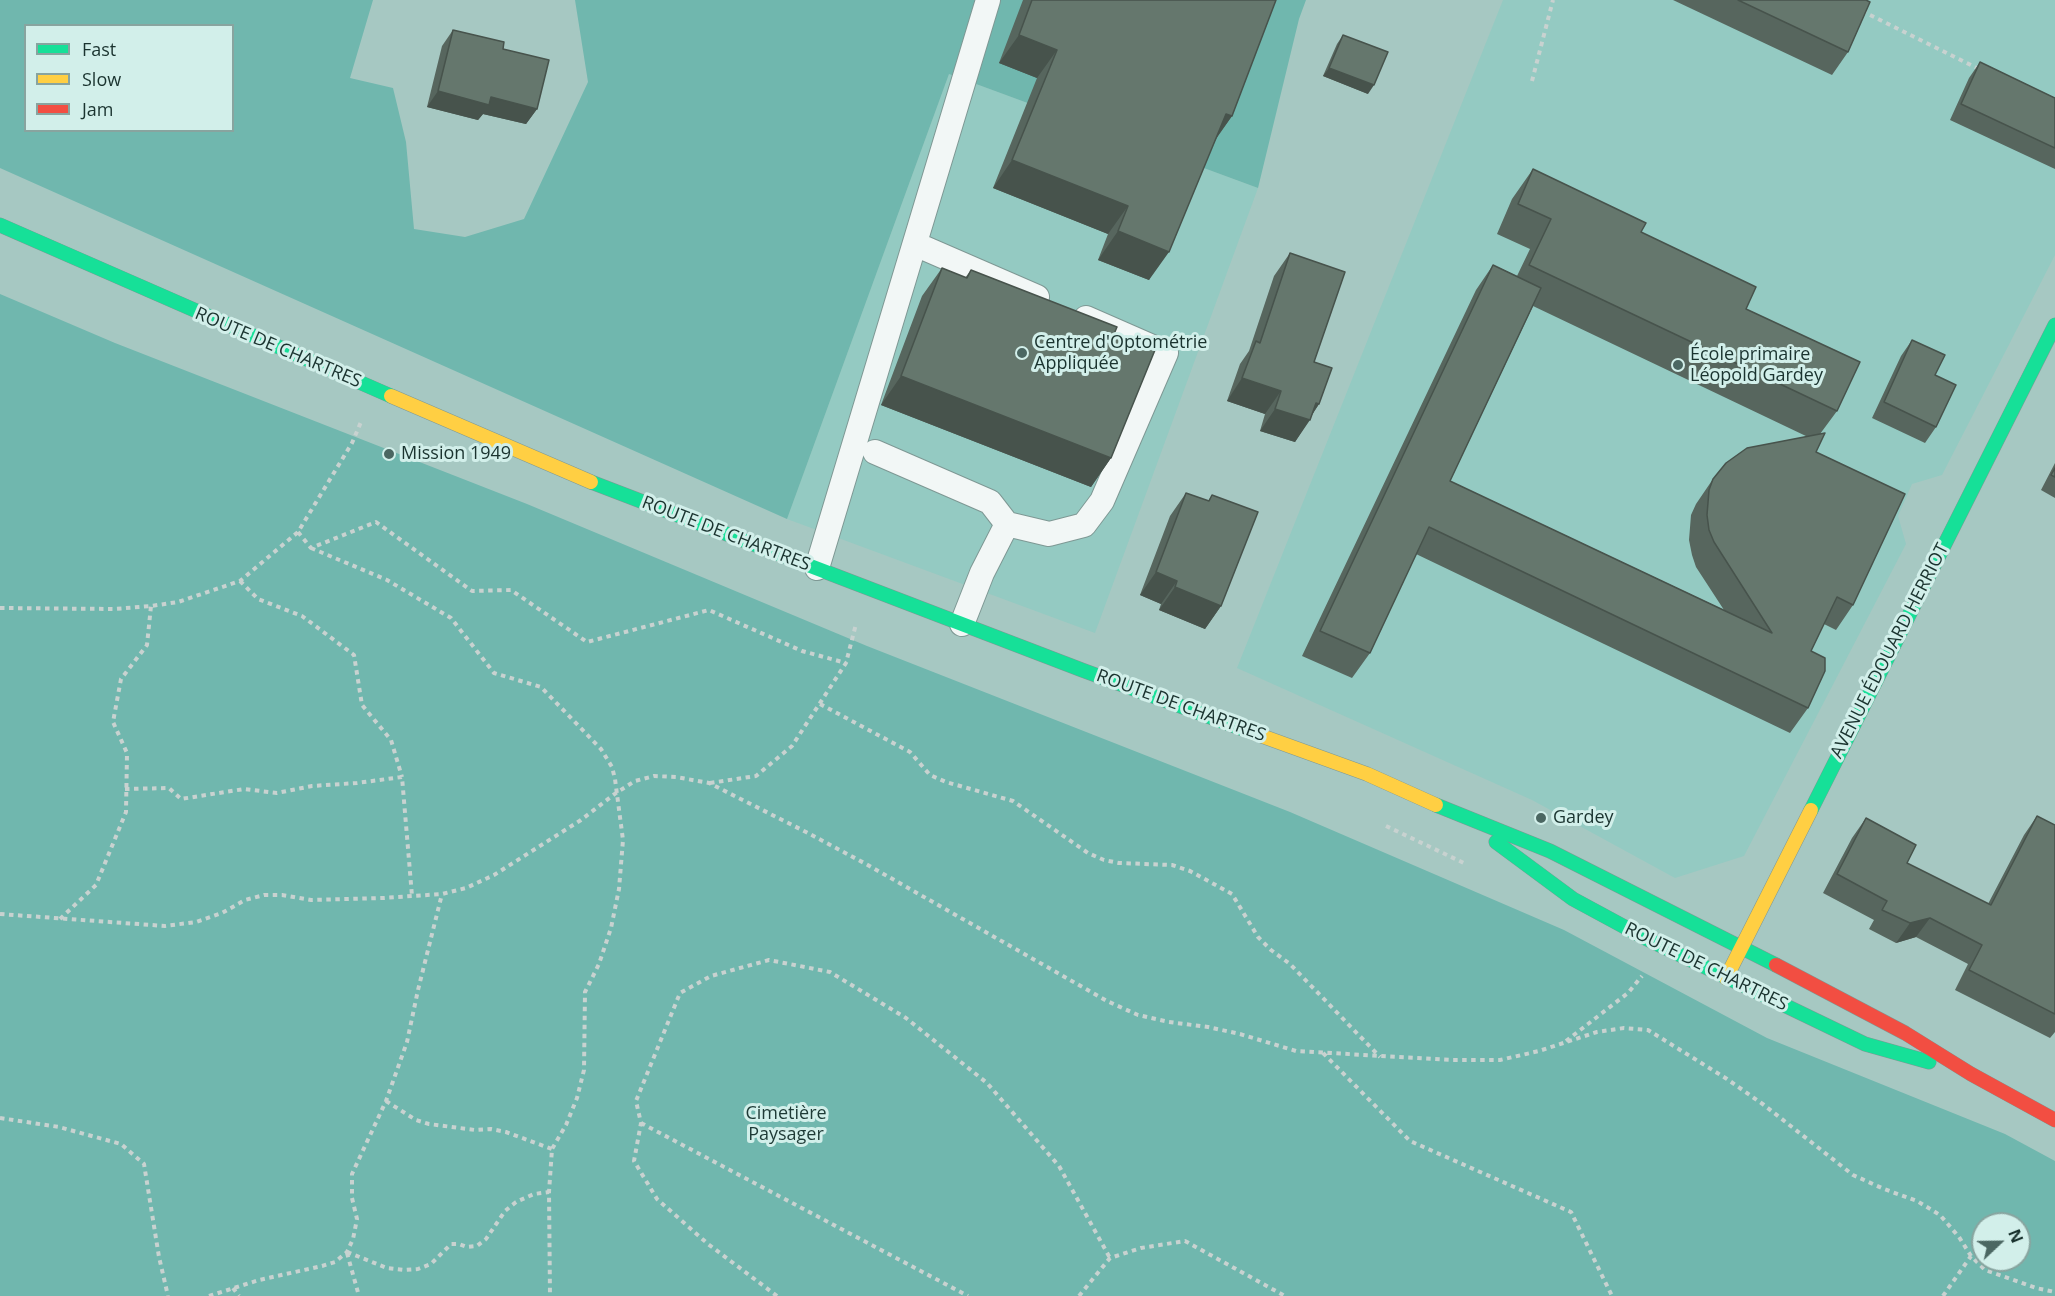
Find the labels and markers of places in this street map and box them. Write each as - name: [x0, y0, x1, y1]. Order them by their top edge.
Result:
- place label: Centre d'Optométrie Appliquée: [1034, 332, 1207, 374]
- place label: École primaire Léopold Gardey: [1690, 344, 1823, 386]
- marker: Centre d'Optométrie Appliquée: [1015, 346, 1029, 360]
- marker: École primaire Léopold Gardey: [1671, 358, 1685, 372]
- place label: Mission 1949: [401, 443, 511, 465]
- marker: Mission 1949: [382, 447, 396, 461]
- place label: Gardey: [1553, 807, 1614, 829]
- marker: Gardey: [1534, 811, 1548, 825]

